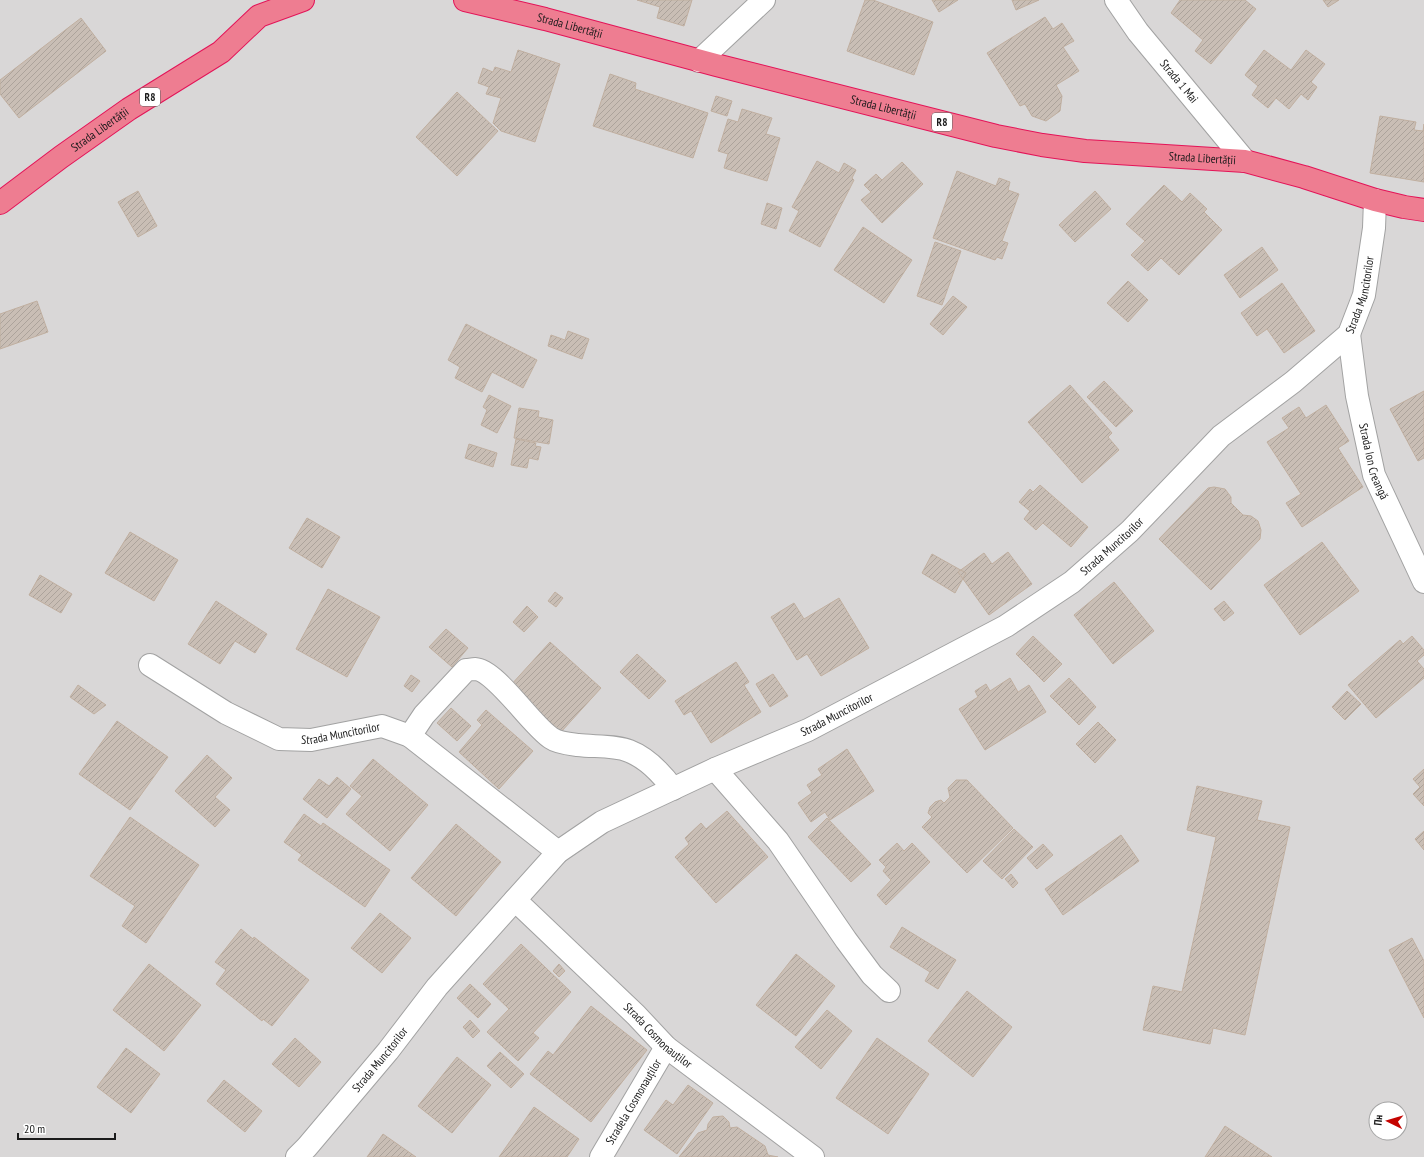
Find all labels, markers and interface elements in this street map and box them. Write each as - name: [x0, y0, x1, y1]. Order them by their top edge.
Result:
- street label: Strada Libertății: [536, 9, 604, 41]
- street label: Strada 1 Mai: [1157, 56, 1202, 106]
- road number: R8: [140, 88, 160, 106]
- street label: Strada Libertății: [849, 91, 918, 122]
- street label: Strada Libertății: [68, 104, 131, 155]
- road number: R8: [932, 113, 952, 131]
- street label: Strada Libertății: [1168, 148, 1236, 167]
- street label: Strada Muncitorilor: [1342, 255, 1377, 336]
- street label: Strada Ion Creangă: [1356, 422, 1392, 502]
- street label: Strada Muncitorilor: [1077, 513, 1147, 578]
- street label: Strada Muncitorilor: [798, 689, 876, 739]
- street label: Strada Muncitorilor: [301, 718, 382, 747]
- street label: Strada Cosmonauților: [621, 999, 696, 1071]
- street label: Strada Muncitorilor: [349, 1023, 411, 1095]
- street label: Stradela Cosmonauților: [602, 1056, 665, 1147]
- north arrow: [1368, 1101, 1408, 1141]
- text: Пн: [1371, 1114, 1385, 1126]
- scale bar: [18, 1115, 115, 1141]
- text: 20 m: [24, 1121, 45, 1136]

